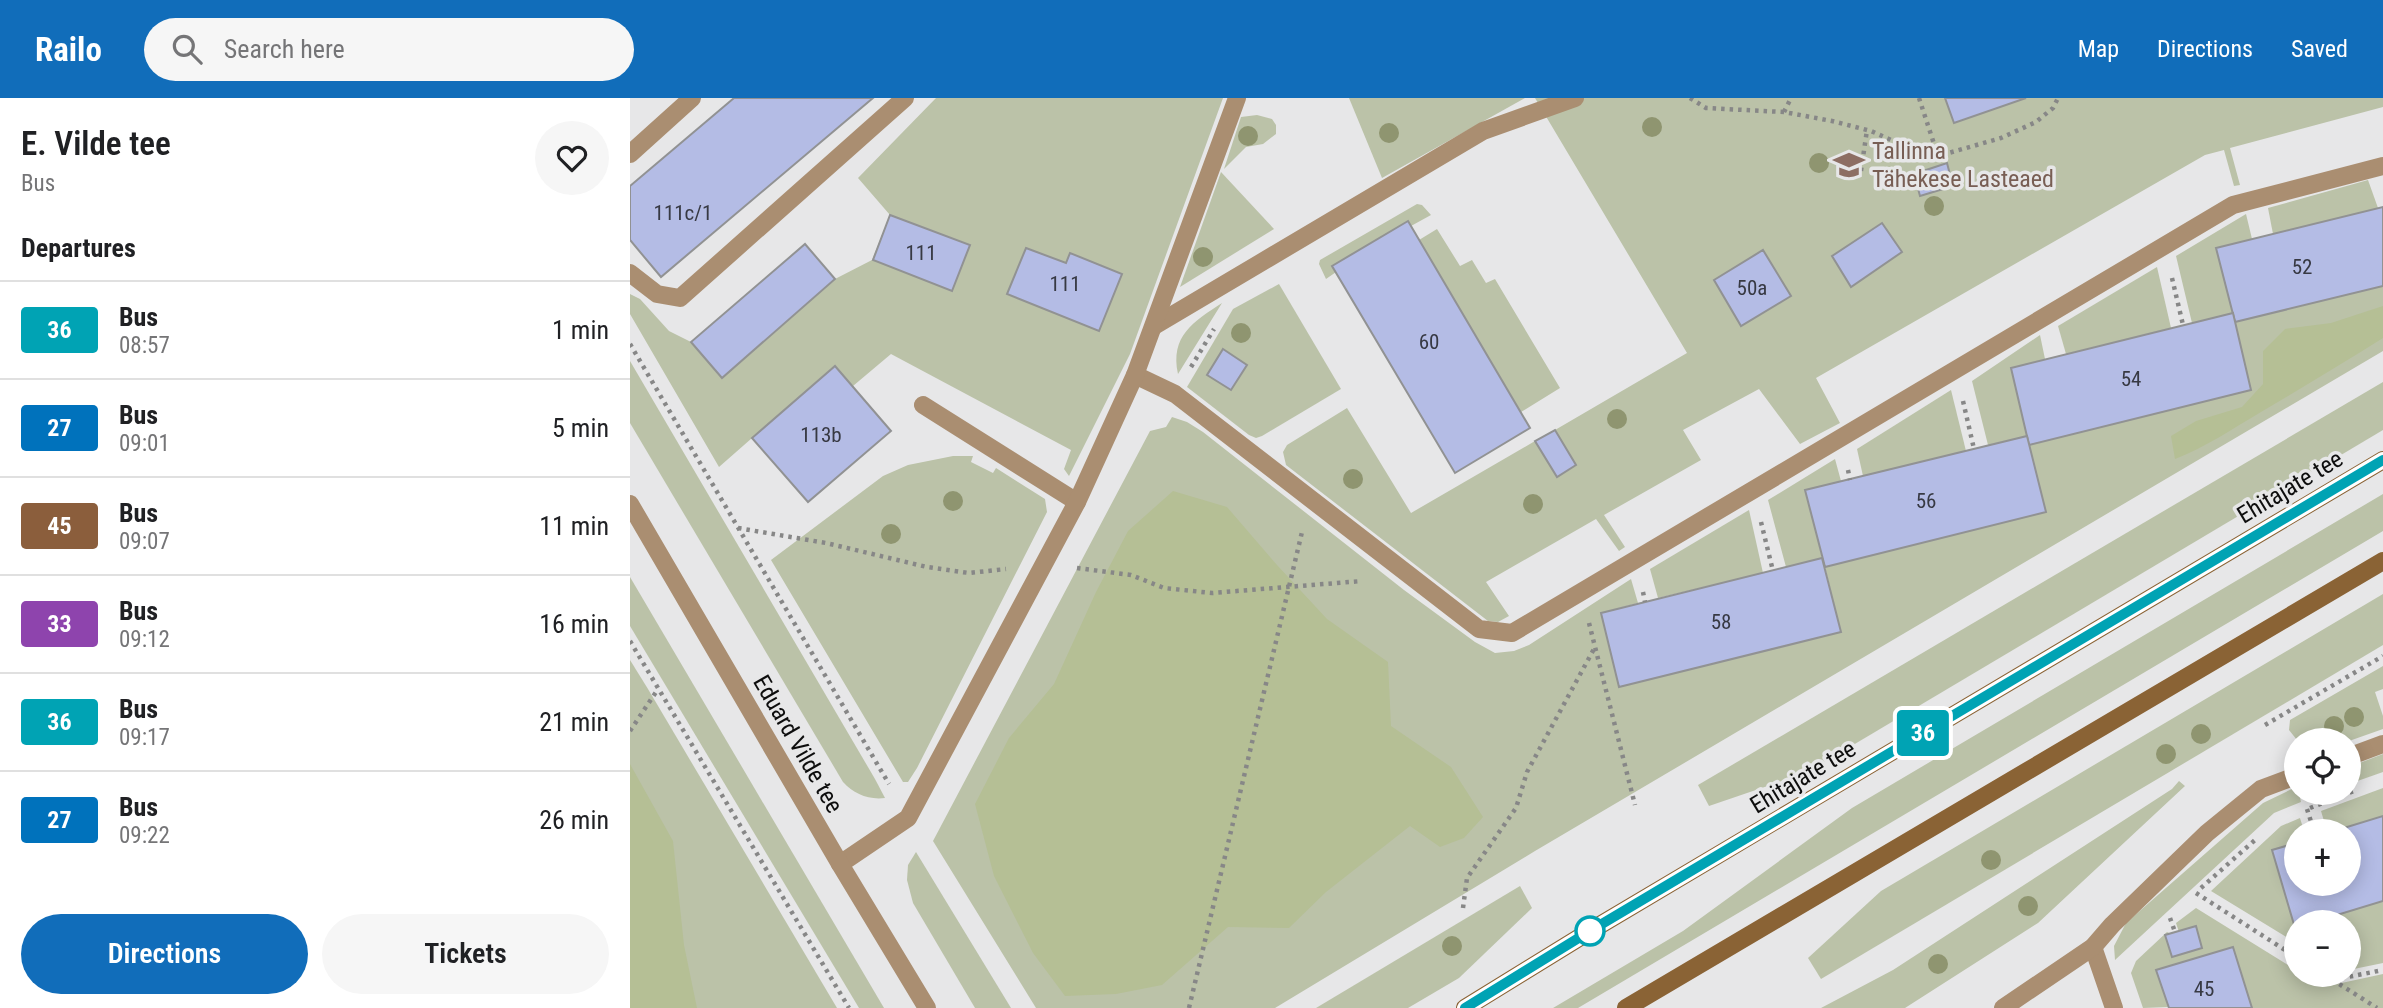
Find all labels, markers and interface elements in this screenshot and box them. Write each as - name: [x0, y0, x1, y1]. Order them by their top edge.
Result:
- search box: [144, 18, 634, 81]
- text: Railo: [35, 30, 102, 69]
- icon: search: [168, 30, 206, 68]
- text: Search here: [224, 34, 345, 64]
- text: Map: [2078, 35, 2119, 63]
- text: Directions: [2157, 35, 2253, 63]
- text: Saved: [2291, 35, 2348, 63]
- button: heart: [535, 121, 609, 195]
- text: E. Vilde tee: [21, 124, 171, 163]
- place label: Tallinna Tähekese Lasteaed: [1872, 137, 2054, 193]
- school or university icon: Tallinna Tähekese Lasteaed: [1832, 148, 1866, 182]
- text: Bus: [21, 170, 55, 197]
- house number: 111c/1: [654, 201, 712, 225]
- text: Departures: [21, 233, 136, 263]
- house number: 111: [905, 241, 937, 265]
- house number: 52: [2292, 255, 2312, 279]
- house number: 111: [1049, 272, 1081, 296]
- house number: 50a: [1737, 276, 1767, 300]
- text: Bus: [119, 302, 158, 332]
- text: 1 min: [552, 315, 609, 345]
- text: 36: [47, 316, 72, 344]
- house number: 60: [1419, 330, 1439, 354]
- text: 08:57: [119, 332, 170, 359]
- house number: 54: [2121, 367, 2141, 391]
- text: Bus: [119, 400, 158, 430]
- text: 5 min: [552, 413, 609, 443]
- text: 27: [47, 414, 72, 442]
- house number: 113b: [800, 423, 842, 447]
- text: 09:01: [119, 430, 170, 457]
- street label: Ehitajate tee: [2232, 445, 2348, 529]
- house number: 56: [1916, 489, 1936, 513]
- text: Bus: [119, 498, 158, 528]
- text: 11 min: [539, 511, 609, 541]
- text: 45: [47, 512, 72, 540]
- text: 09:07: [119, 528, 170, 555]
- text: Bus: [119, 596, 158, 626]
- text: 16 min: [539, 609, 609, 639]
- text: 33: [47, 610, 72, 638]
- house number: 58: [1711, 610, 1731, 634]
- text: 09:12: [119, 626, 170, 653]
- street label: Eduard Vilde tee: [747, 670, 849, 818]
- text: Bus: [119, 694, 158, 724]
- text: 21 min: [539, 707, 609, 737]
- text: 36: [47, 708, 72, 736]
- line badge: 36: [1892, 710, 1954, 756]
- text: 36: [1911, 719, 1935, 747]
- text: 09:17: [119, 724, 170, 751]
- map controls: [2284, 728, 2361, 987]
- button: locate: [2284, 728, 2361, 805]
- street label: Ehitajate tee: [1745, 735, 1861, 819]
- text: Bus: [119, 792, 158, 822]
- text: 26 min: [539, 805, 609, 835]
- text: 27: [47, 806, 72, 834]
- button: +: [2284, 819, 2361, 896]
- text: 09:22: [119, 822, 170, 849]
- button: −: [2284, 910, 2361, 987]
- button: Directions: [21, 914, 308, 994]
- button: Tickets: [322, 914, 609, 994]
- unlabelled marker: [1575, 916, 1605, 946]
- house number: 45: [2194, 977, 2214, 1001]

